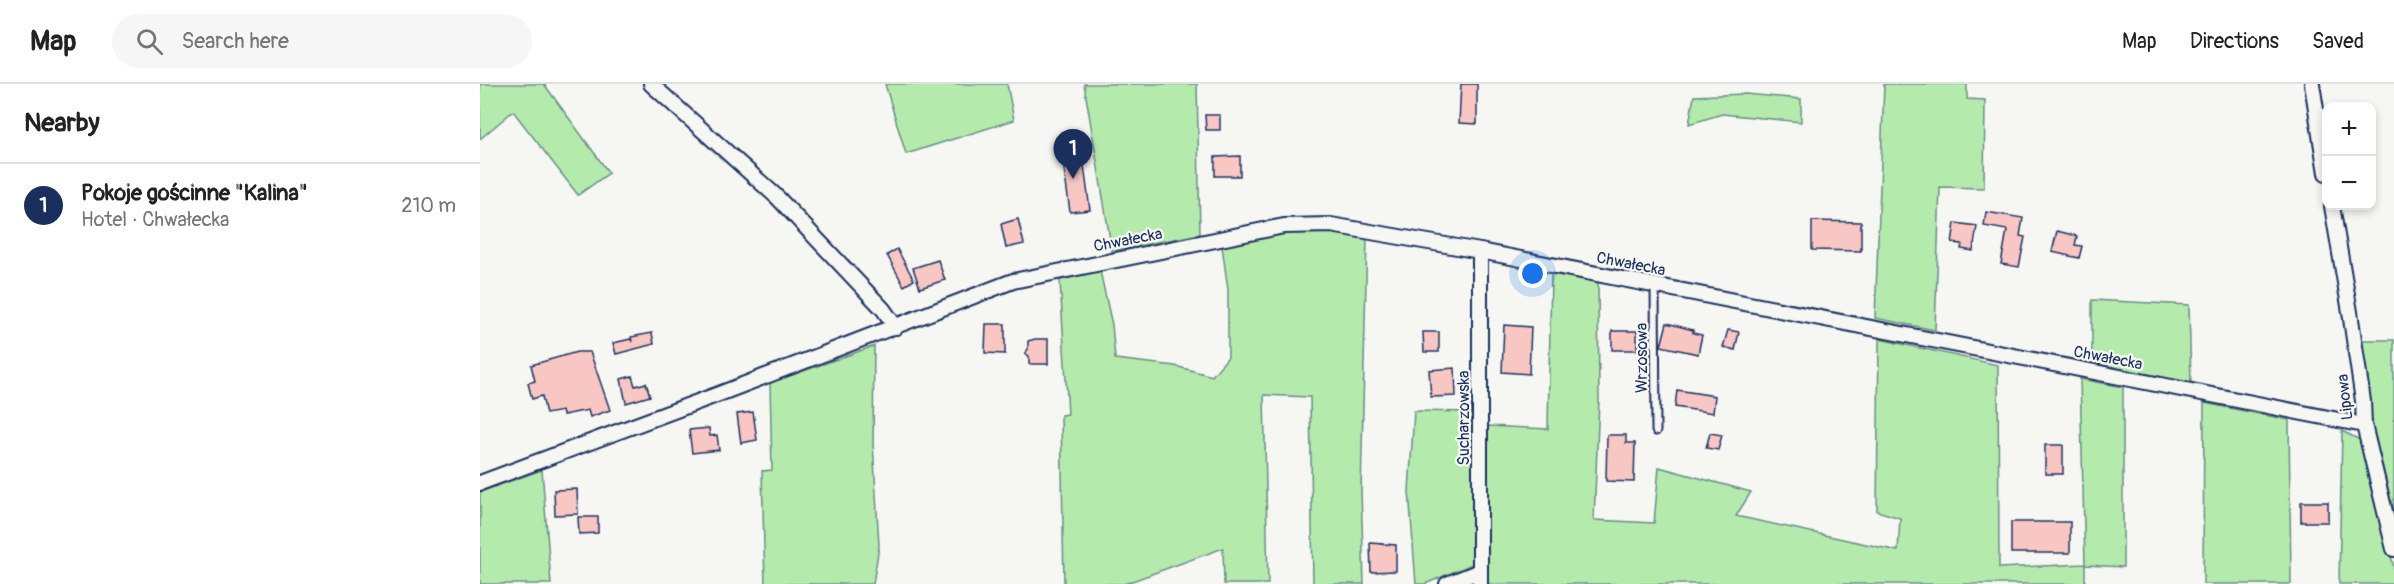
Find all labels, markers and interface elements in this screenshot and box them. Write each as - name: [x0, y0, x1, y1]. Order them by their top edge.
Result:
- search box: [112, 14, 532, 68]
- text: Map: [30, 24, 76, 59]
- icon: search: [133, 25, 166, 58]
- text: Search here: [181, 27, 289, 55]
- text: Map: [2122, 28, 2157, 55]
- text: Directions: [2190, 28, 2279, 55]
- text: Saved: [2312, 28, 2364, 55]
- map controls: [2322, 102, 2376, 210]
- button: +: [2322, 102, 2376, 156]
- text: Nearby: [24, 107, 100, 139]
- pin: 1: [1054, 130, 1092, 179]
- button: −: [2322, 156, 2376, 210]
- text: Pokoje gościnne "Kalina": [81, 179, 308, 207]
- text: 1: [40, 193, 47, 218]
- text: 210 m: [401, 193, 456, 218]
- text: Hotel · Chwałecka: [81, 207, 229, 232]
- street label: Chwałecka: [1092, 224, 1164, 256]
- street label: Chwałecka: [1595, 248, 1667, 280]
- your location: [1518, 259, 1547, 288]
- street label: Wrzosowa: [1632, 323, 1652, 393]
- street label: Chwałecka: [2072, 342, 2144, 374]
- street label: Sucharzowska: [1454, 371, 1474, 466]
- street label: Lipowa: [2333, 373, 2357, 421]

